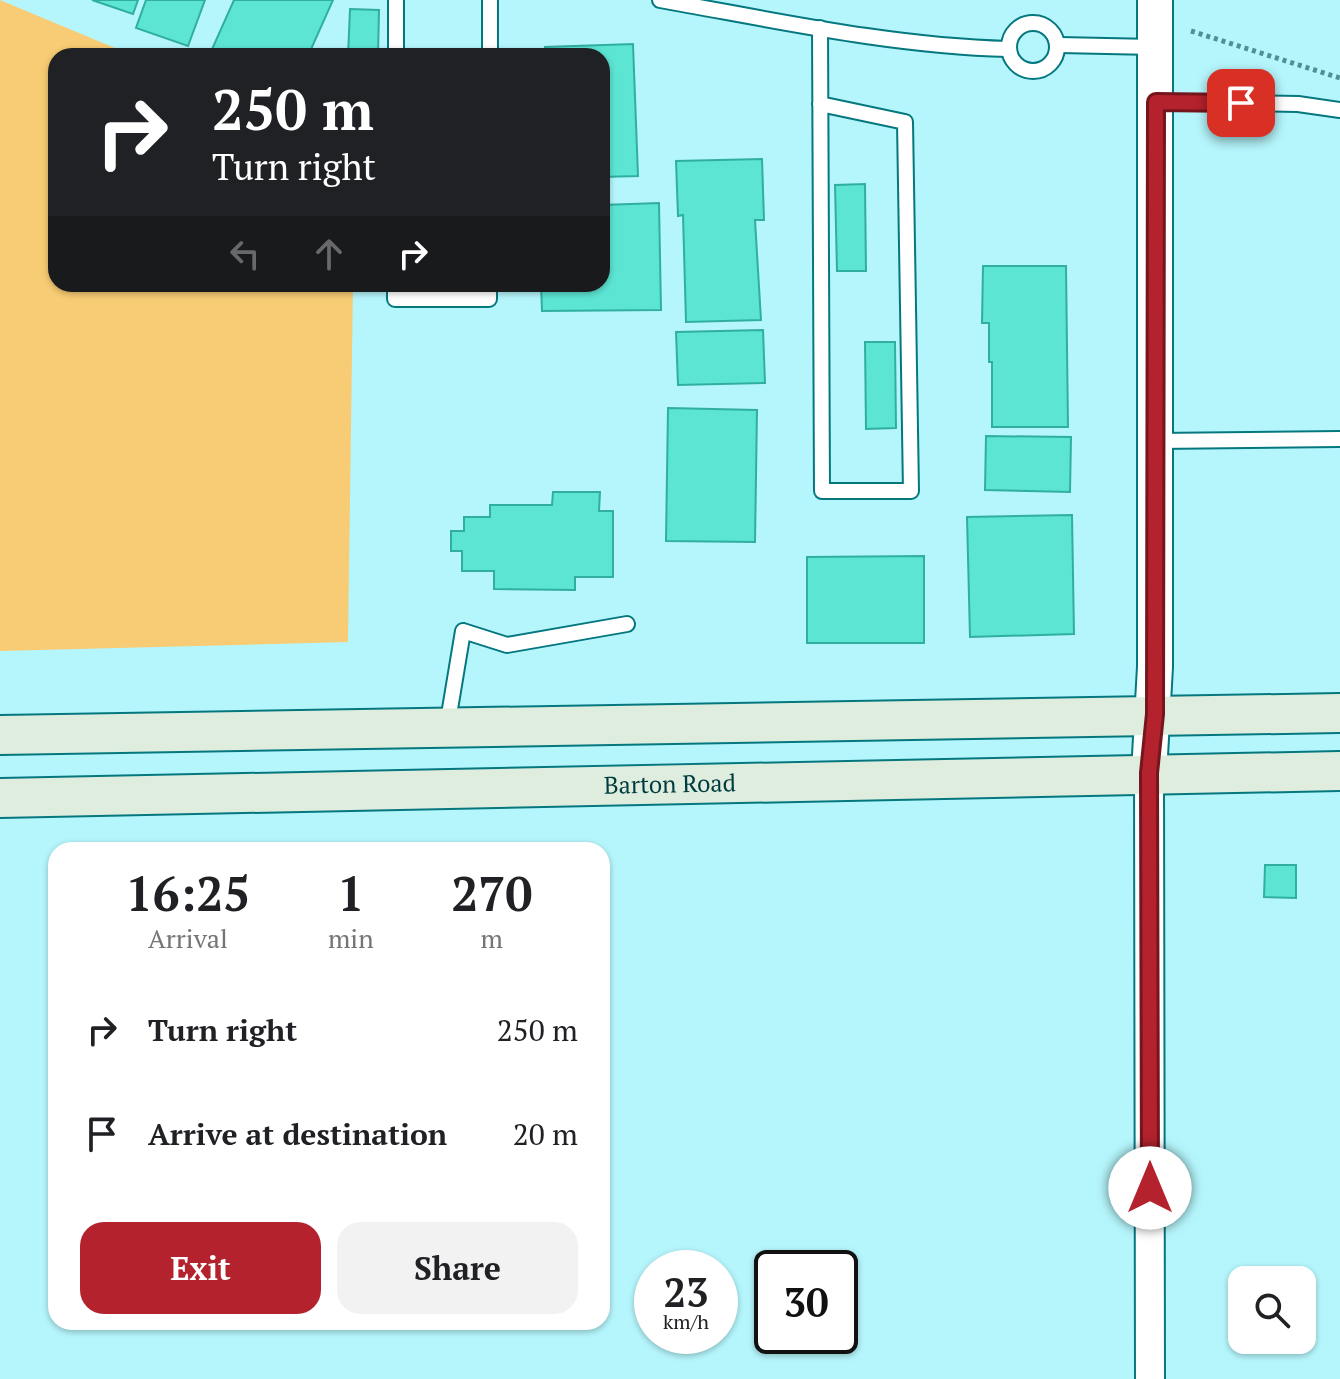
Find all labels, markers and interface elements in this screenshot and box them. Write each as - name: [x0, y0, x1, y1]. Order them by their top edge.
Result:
- pin: [1207, 69, 1275, 137]
- text: 250 m: [212, 72, 374, 146]
- icon: right: [80, 80, 184, 184]
- icon: arrive: [1219, 81, 1263, 125]
- text: Turn right: [212, 143, 376, 190]
- icon: left: [223, 232, 267, 276]
- icon: ahead: [307, 232, 351, 276]
- icon: right: [391, 232, 435, 276]
- street label: Barton Road: [604, 766, 736, 801]
- text: 16:25: [125, 861, 250, 925]
- text: 1: [337, 861, 364, 925]
- text: 270: [451, 861, 533, 925]
- text: Arrival: [148, 921, 228, 955]
- text: min: [328, 921, 374, 955]
- text: m: [481, 921, 503, 955]
- icon: right: [80, 1008, 124, 1052]
- text: Turn right: [148, 1010, 297, 1050]
- text: 250 m: [497, 1010, 578, 1050]
- icon: arrive: [80, 1112, 124, 1156]
- text: Arrive at destination: [148, 1114, 447, 1154]
- text: 20 m: [513, 1114, 578, 1154]
- position arrow: [1108, 1146, 1192, 1230]
- button: Exit: [80, 1222, 321, 1314]
- button: Share: [337, 1222, 578, 1314]
- speed limit sign: 30: [754, 1250, 858, 1354]
- text: 23: [663, 1265, 709, 1318]
- map controls: [1228, 1266, 1316, 1354]
- button: search: [1228, 1266, 1316, 1354]
- text: km/h: [663, 1308, 709, 1335]

